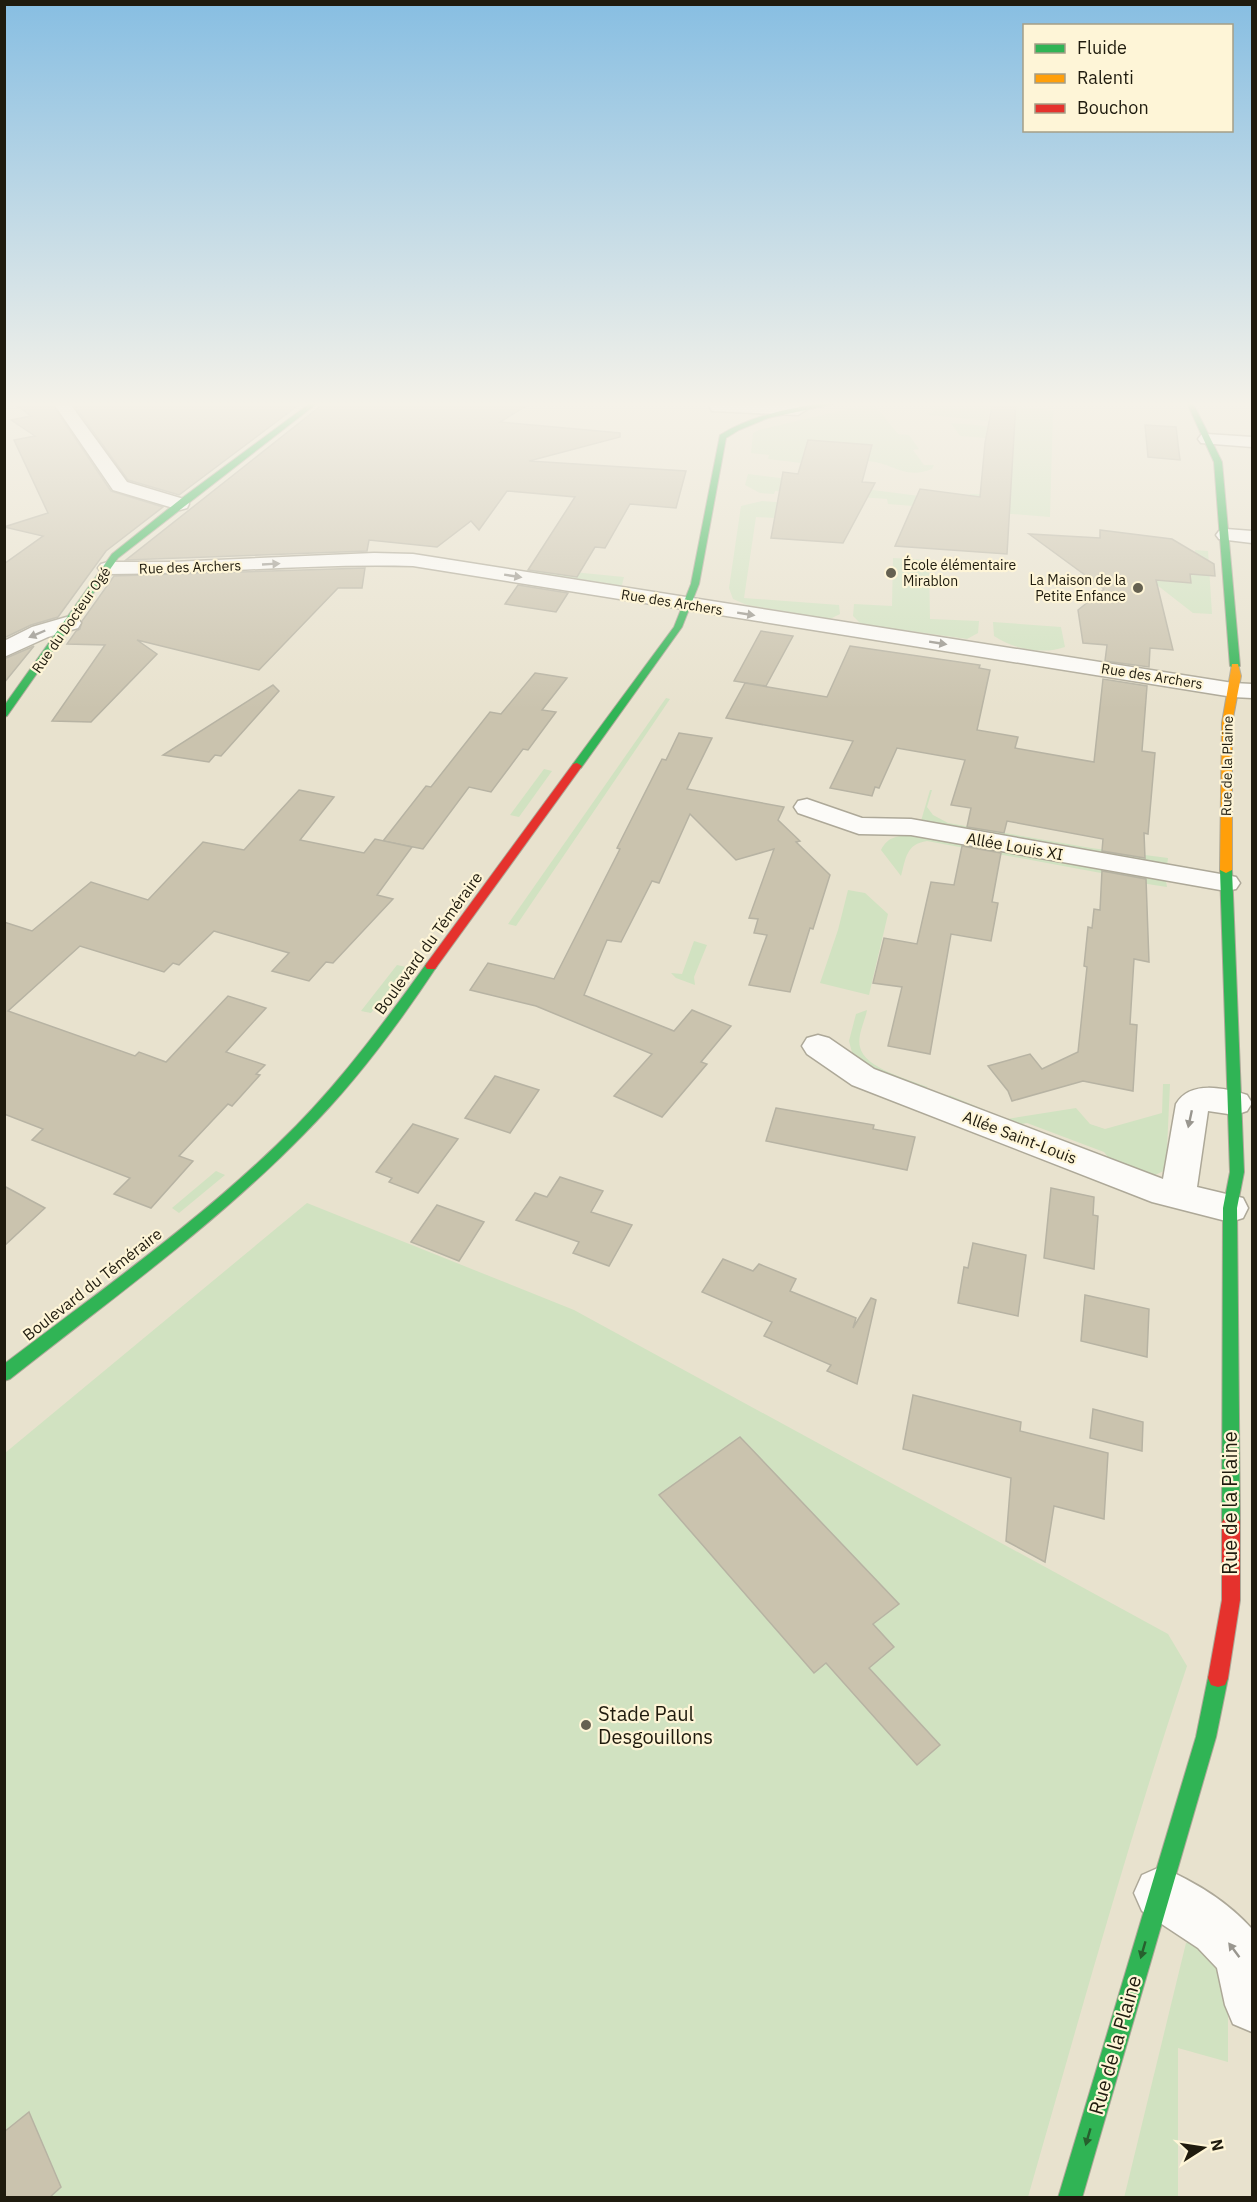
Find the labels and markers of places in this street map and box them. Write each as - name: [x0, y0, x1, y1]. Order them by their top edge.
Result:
- place label: École élémentaire Mirablon: [903, 555, 1017, 590]
- marker: École élémentaire Mirablon: [884, 566, 898, 580]
- place label: La Maison de la Petite Enfance: [1030, 571, 1127, 605]
- marker: La Maison de la Petite Enfance: [1131, 581, 1145, 595]
- place label: Stade Paul Desgouillons: [598, 1700, 713, 1750]
- marker: Stade Paul Desgouillons: [579, 1718, 593, 1732]

